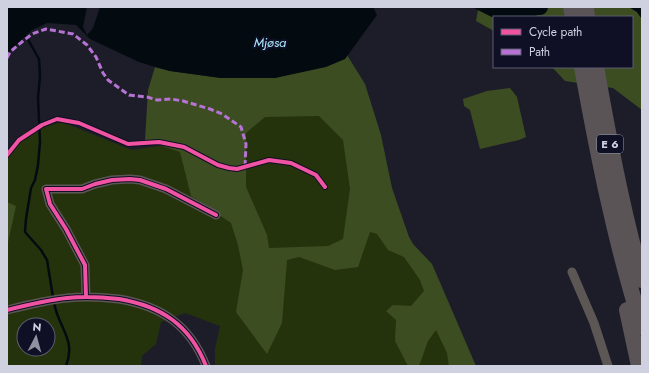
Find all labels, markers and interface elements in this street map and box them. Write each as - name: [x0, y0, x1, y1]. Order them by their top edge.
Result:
- legend: [493, 16, 633, 68]
- text: Cycle path: [529, 23, 582, 41]
- water label: Mjøsa: [254, 33, 286, 52]
- text: Path: [529, 43, 550, 61]
- road number: E 6: [597, 135, 623, 153]
- north arrow: [16, 317, 56, 357]
- text: N: [32, 319, 42, 335]

